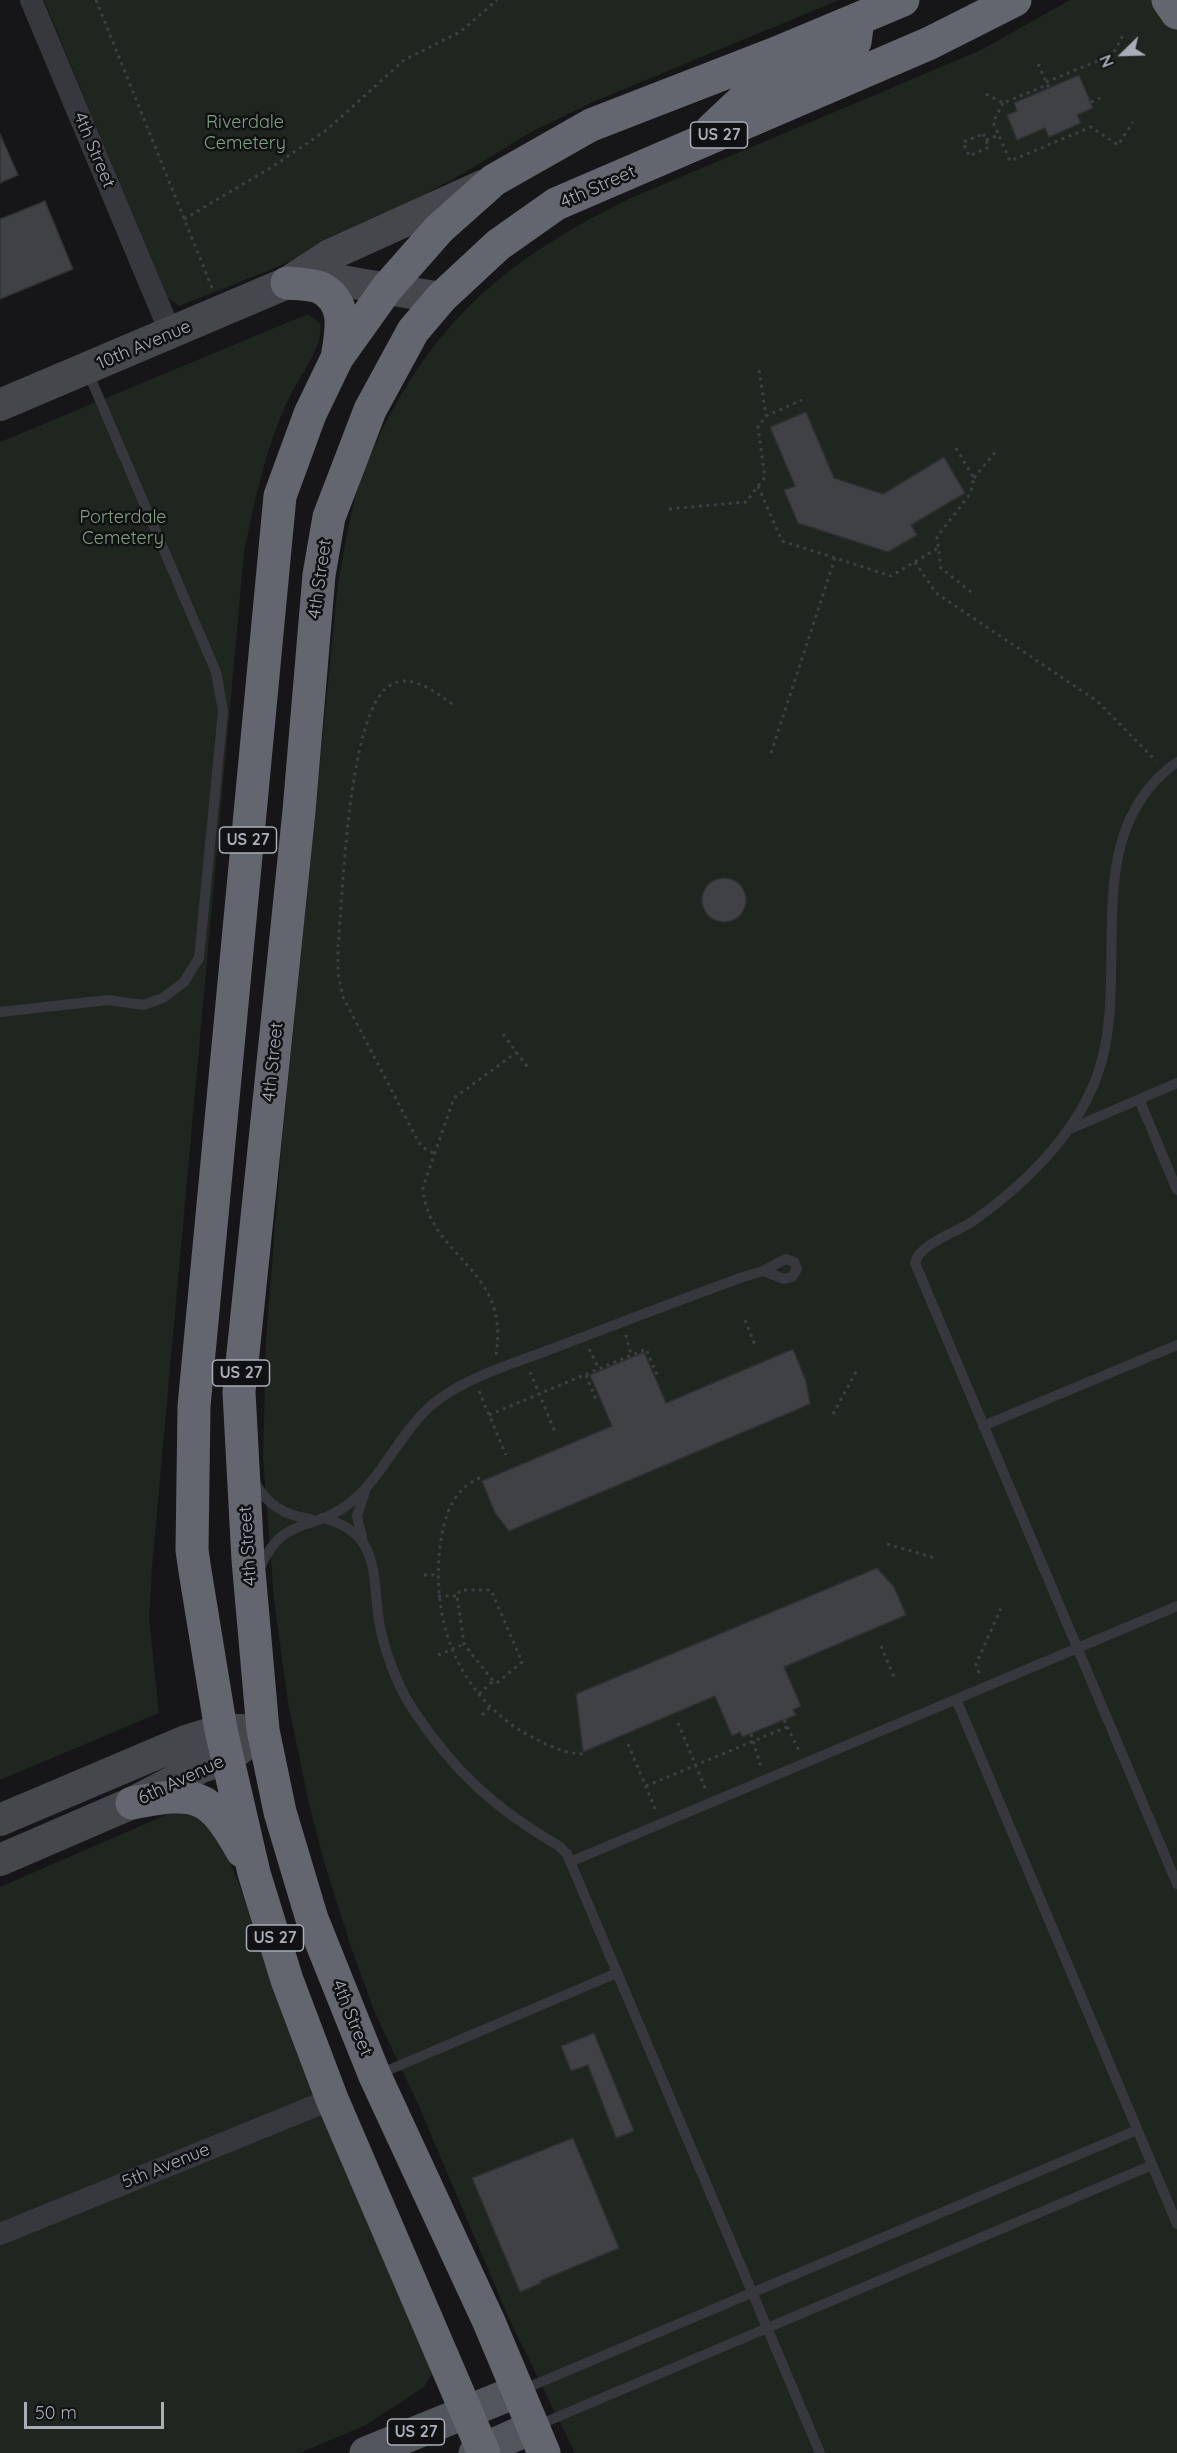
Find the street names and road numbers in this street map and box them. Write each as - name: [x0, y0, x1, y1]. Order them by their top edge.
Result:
- street label: 4th Street: [68, 109, 120, 191]
- road number: US 27: [690, 122, 748, 148]
- street label: 4th Street: [557, 161, 639, 213]
- street label: 10th Avenue: [94, 315, 194, 375]
- street label: 4th Street: [304, 538, 336, 620]
- road number: US 27: [220, 827, 276, 853]
- street label: 4th Street: [258, 1021, 288, 1103]
- road number: US 27: [212, 1360, 270, 1386]
- street label: 4th Street: [234, 1505, 262, 1587]
- street label: 6th Avenue: [135, 1751, 227, 1809]
- road number: US 27: [246, 1925, 304, 1951]
- street label: 4th Street: [327, 1977, 377, 2059]
- street label: 5th Avenue: [119, 2139, 213, 2193]
- road number: US 27: [388, 2419, 444, 2445]

